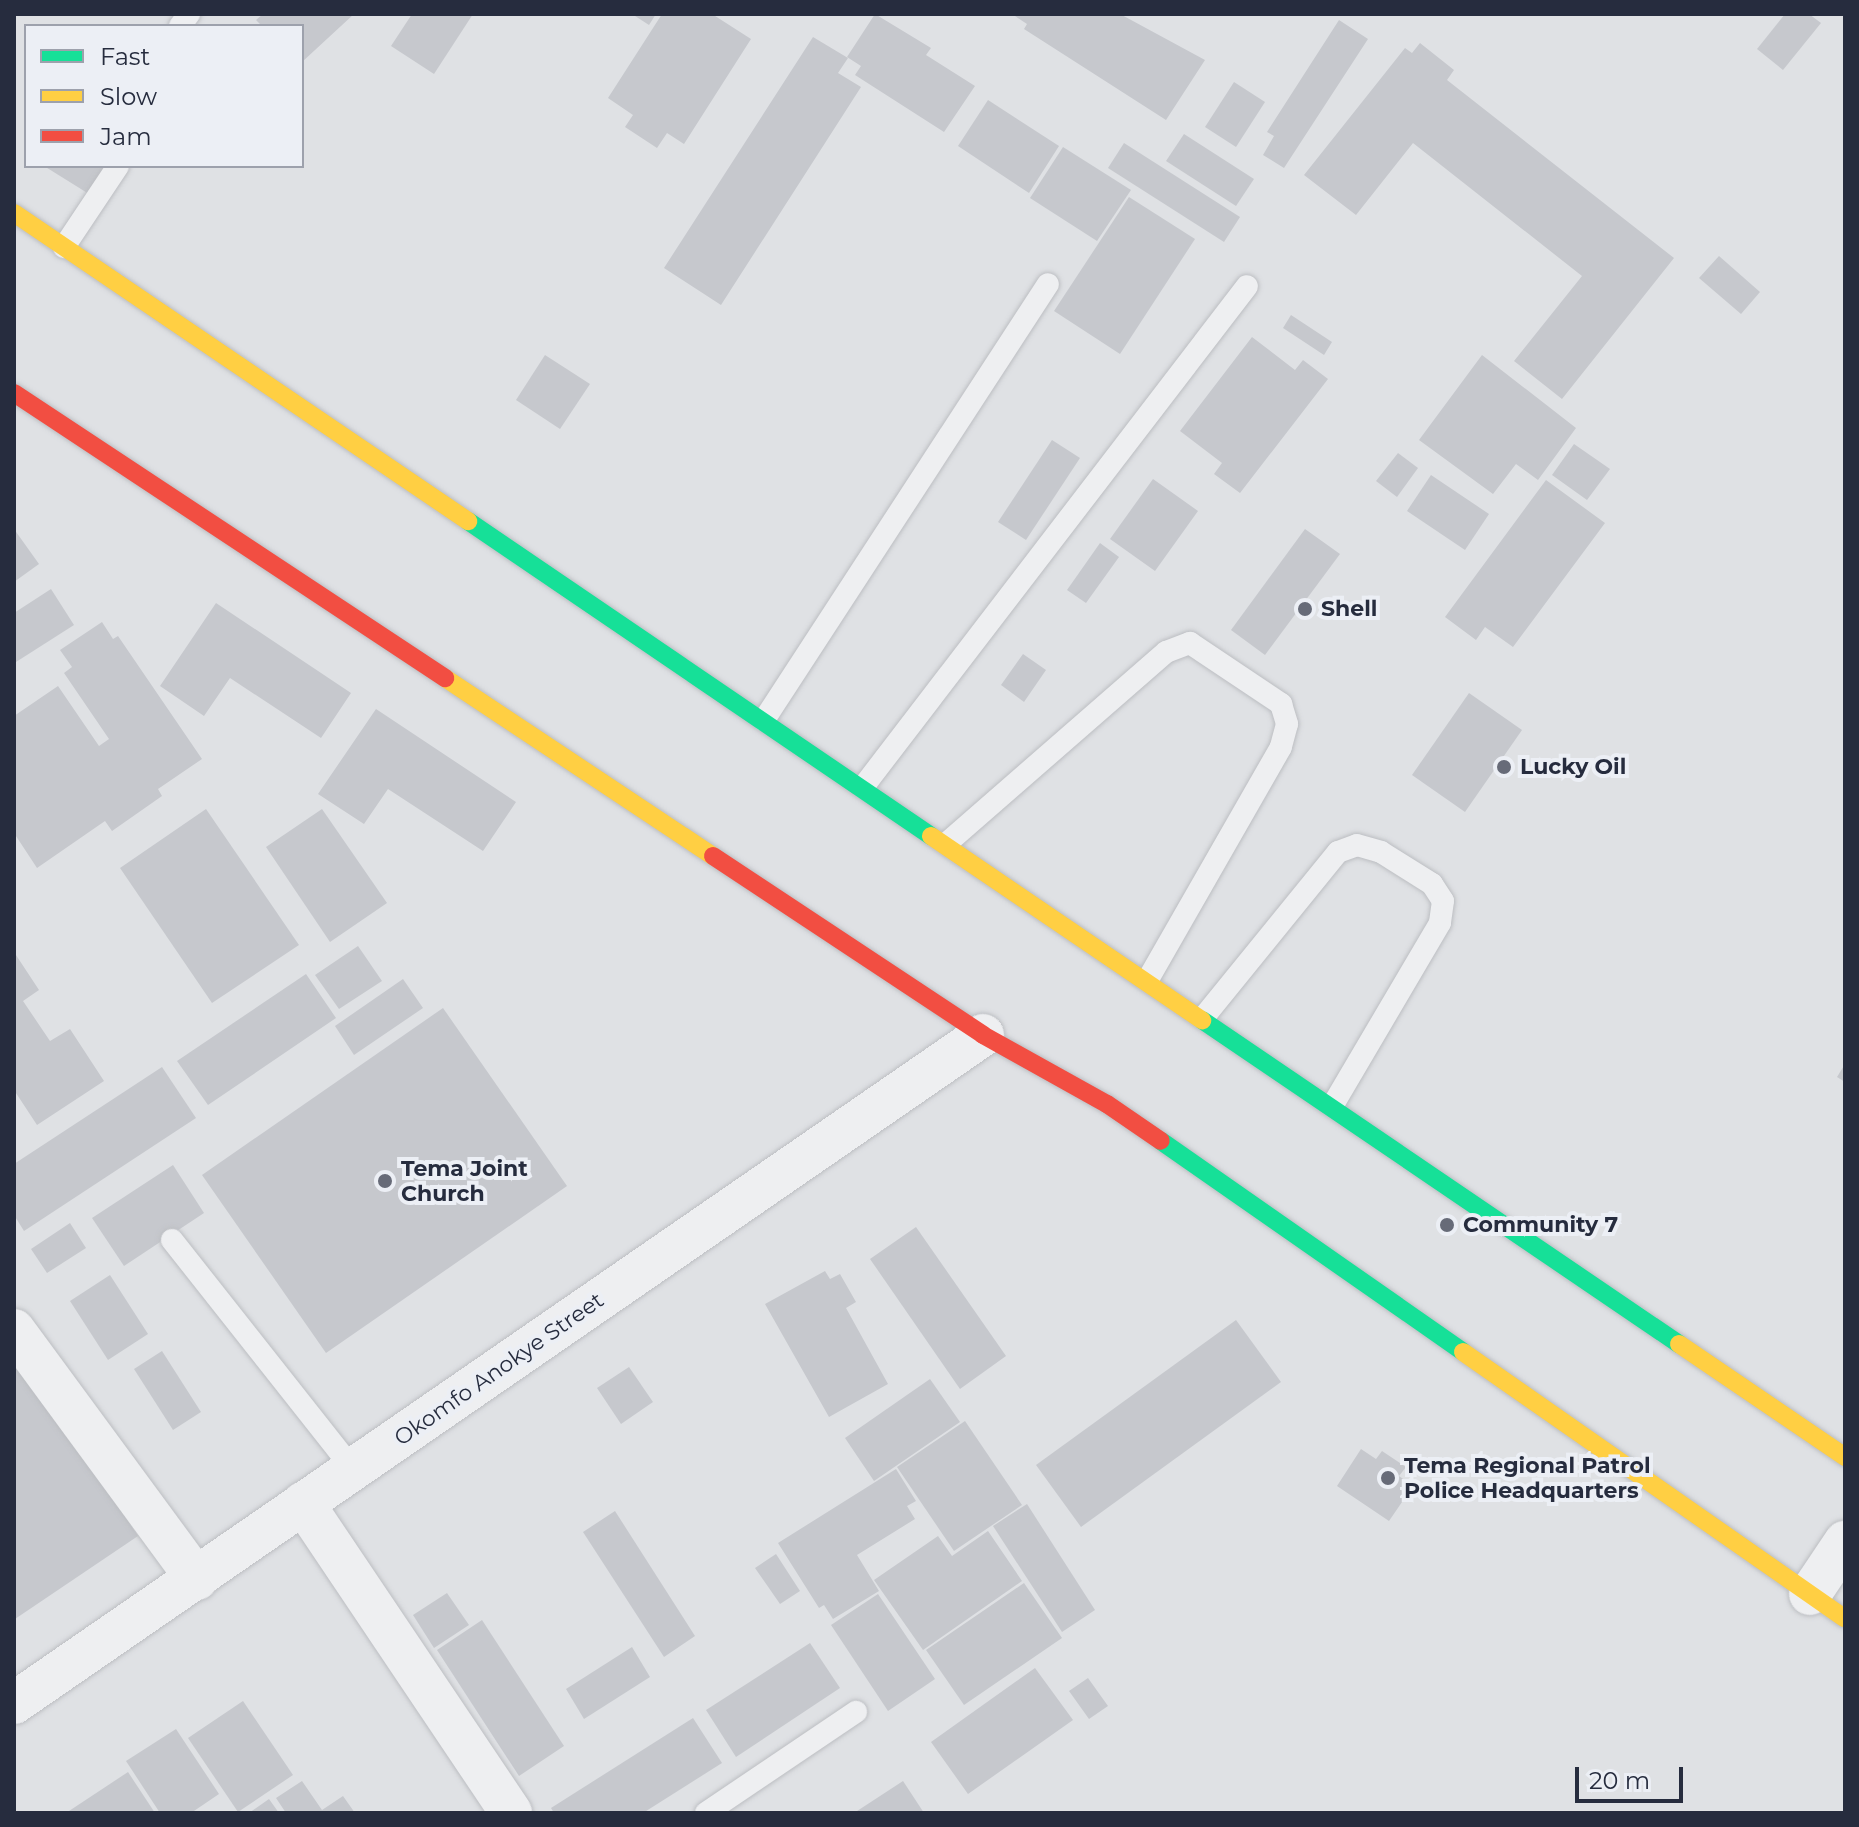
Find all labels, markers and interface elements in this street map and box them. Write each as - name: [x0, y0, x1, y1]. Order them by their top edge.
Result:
- legend: [24, 24, 304, 168]
- text: Fast: [100, 42, 150, 71]
- text: Slow: [100, 82, 157, 111]
- text: Jam: [100, 122, 152, 151]
- place label: Shell: [1321, 596, 1377, 622]
- marker: Shell: [1296, 600, 1314, 618]
- place label: Lucky Oil: [1520, 754, 1626, 780]
- marker: Lucky Oil: [1495, 758, 1513, 776]
- place label: Tema Joint Church: [401, 1155, 528, 1206]
- marker: Tema Joint Church: [376, 1172, 394, 1190]
- place label: Community 7: [1463, 1212, 1618, 1238]
- marker: Community 7: [1438, 1216, 1456, 1234]
- street label: Okomfo Anokye Street: [389, 1287, 609, 1451]
- place label: Tema Regional Patrol Police Headquarters: [1404, 1452, 1650, 1504]
- marker: Tema Regional Patrol Police Headquarters: [1379, 1469, 1397, 1487]
- scale bar: [1579, 1751, 1687, 1801]
- text: 20 m: [1589, 1766, 1650, 1795]

